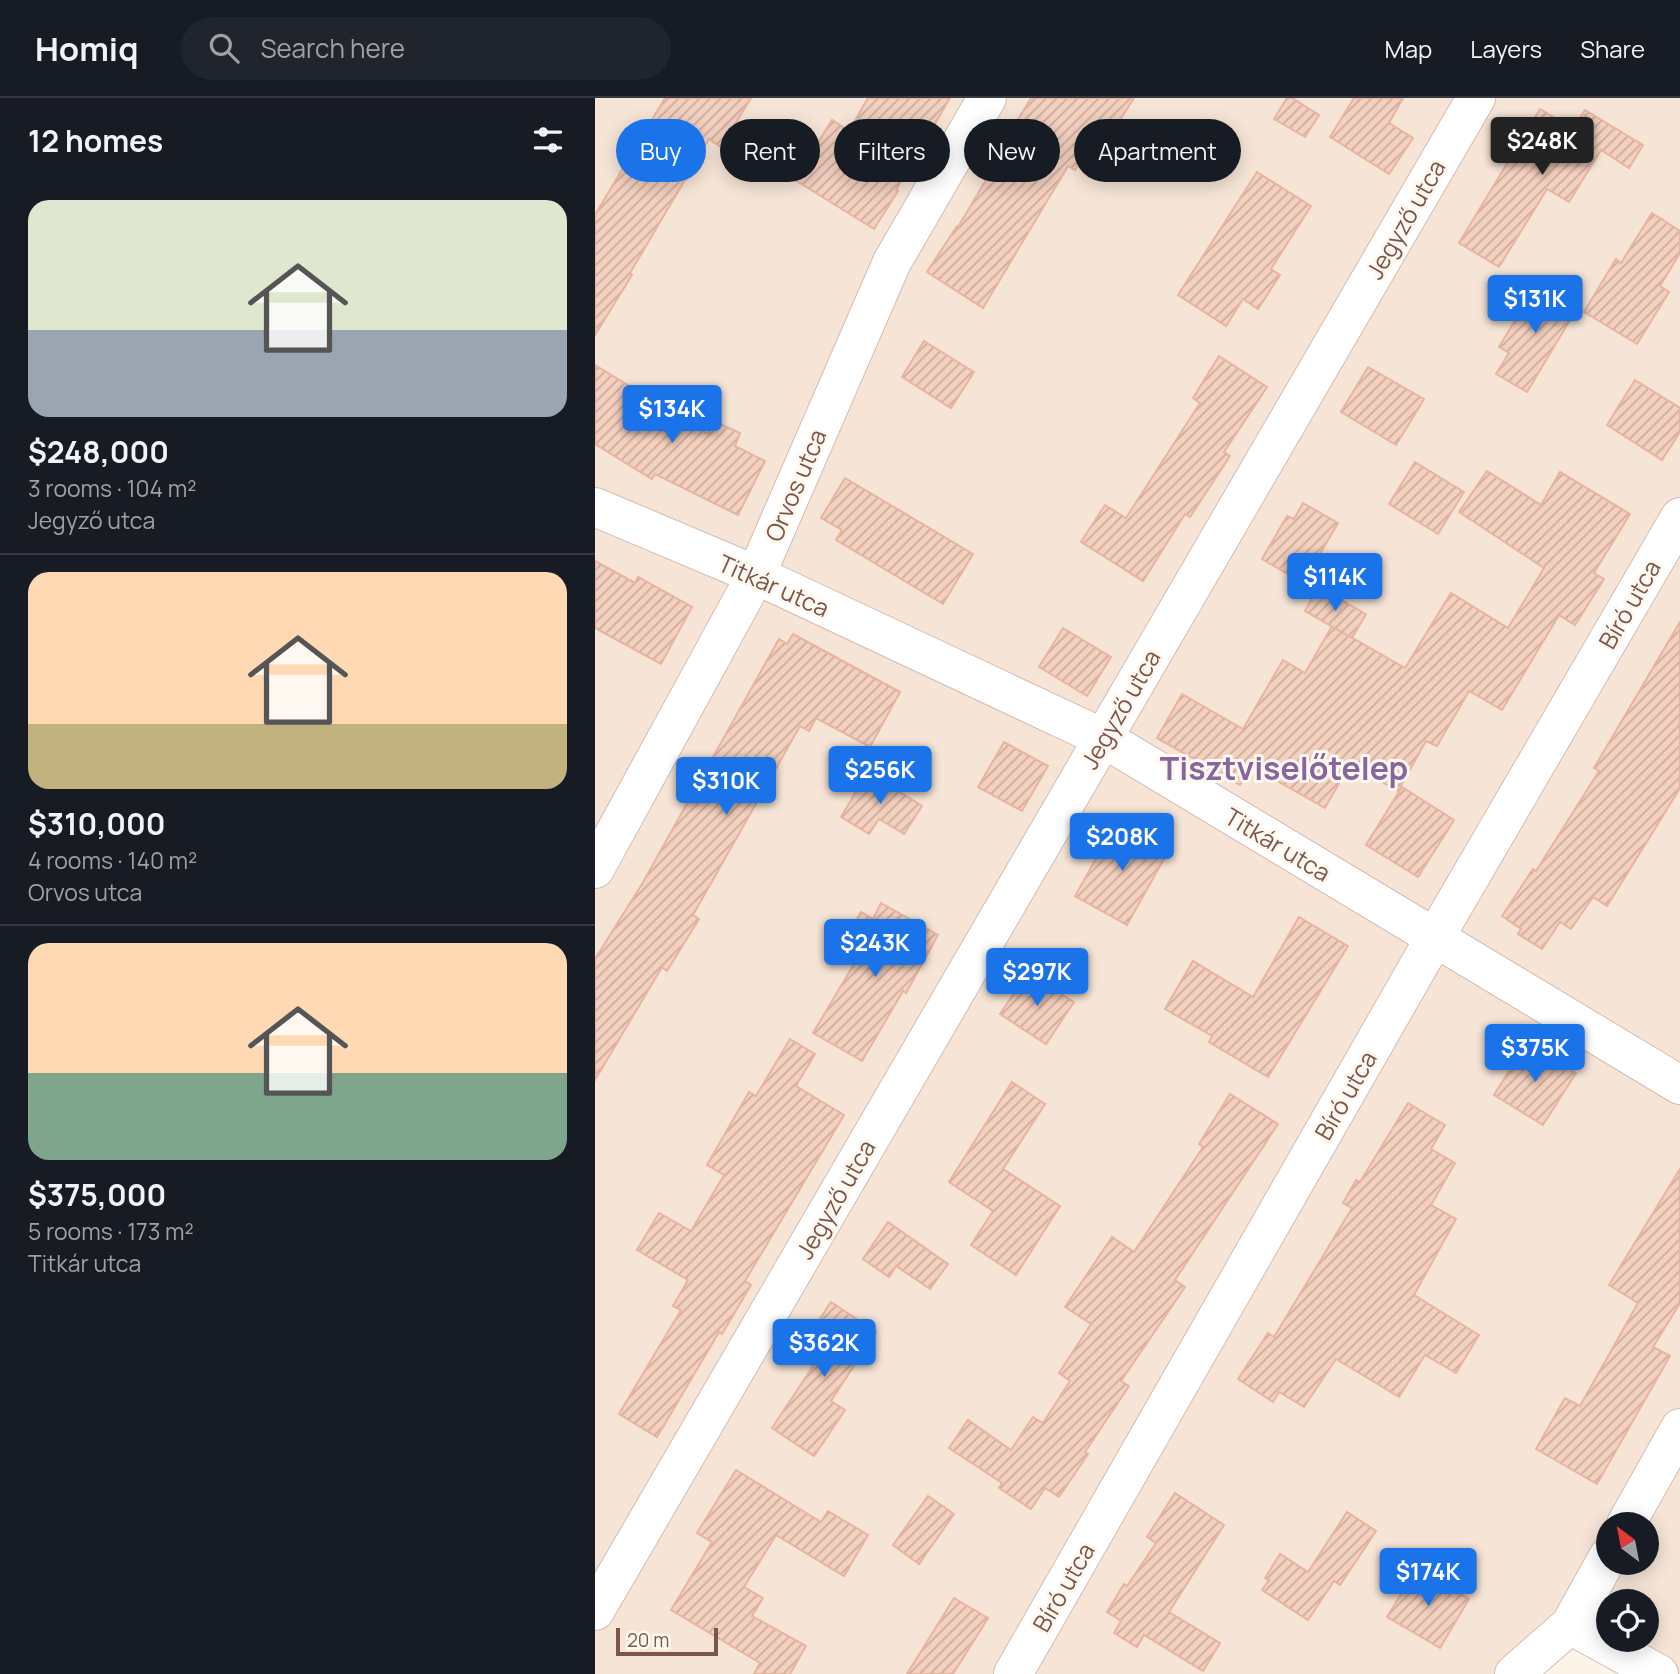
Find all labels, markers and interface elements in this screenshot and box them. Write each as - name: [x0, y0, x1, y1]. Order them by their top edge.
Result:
- search box: [181, 17, 671, 80]
- text: Homiq: [35, 26, 139, 71]
- icon: search: [205, 29, 243, 67]
- text: Search here: [261, 30, 405, 66]
- text: Map: [1385, 32, 1432, 65]
- text: Layers: [1470, 32, 1542, 65]
- text: Share: [1580, 32, 1645, 65]
- pin: $248K: [1493, 118, 1591, 177]
- chip: Buy: [616, 119, 706, 182]
- chip: Rent: [720, 119, 820, 182]
- chip: Filters: [834, 119, 950, 182]
- chip: New: [964, 119, 1060, 182]
- chip: Apartment: [1074, 119, 1241, 182]
- text: 12 homes: [28, 120, 163, 161]
- icon: filters: [529, 121, 567, 159]
- text: $248K: [1507, 124, 1577, 156]
- street label: Jegyző utca: [1358, 153, 1452, 285]
- icon: home: [235, 245, 361, 371]
- pin: $131K: [1486, 275, 1584, 335]
- text: $131K: [1504, 282, 1566, 314]
- pin: $134K: [623, 386, 721, 445]
- text: $134K: [639, 392, 705, 424]
- street label: Orvos utca: [757, 424, 833, 546]
- text: $248,000: [28, 431, 169, 472]
- text: 3 rooms · 104 m²: [28, 472, 196, 504]
- text: Jegyző utca: [28, 504, 155, 536]
- street label: Titkár utca: [713, 546, 835, 624]
- street label: Bíró utca: [1590, 553, 1668, 655]
- pin: $114K: [1286, 554, 1384, 613]
- text: $114K: [1303, 560, 1367, 592]
- icon: home: [235, 617, 361, 743]
- street label: Jegyző utca: [1073, 643, 1167, 775]
- pin: $256K: [831, 746, 929, 806]
- district label: Tisztviselőtelep: [1160, 746, 1408, 790]
- text: $256K: [845, 753, 915, 785]
- pin: $310K: [677, 758, 775, 817]
- text: $310K: [692, 764, 760, 796]
- street label: Titkár utca: [1219, 799, 1337, 889]
- text: $310,000: [28, 803, 166, 844]
- pin: $208K: [1073, 814, 1171, 873]
- text: $208K: [1086, 820, 1158, 852]
- text: 4 rooms · 140 m²: [28, 844, 197, 876]
- text: Orvos utca: [28, 876, 142, 908]
- pin: $243K: [826, 920, 924, 979]
- text: $243K: [840, 926, 910, 958]
- pin: $297K: [988, 948, 1086, 1008]
- text: $297K: [1002, 955, 1072, 987]
- icon: home: [235, 988, 361, 1114]
- pin: $375K: [1486, 1024, 1584, 1084]
- text: $375K: [1501, 1031, 1569, 1063]
- street label: Bíró utca: [1306, 1044, 1384, 1146]
- street label: Jegyző utca: [788, 1133, 882, 1265]
- text: $375,000: [28, 1174, 166, 1215]
- text: 5 rooms · 173 m²: [28, 1215, 194, 1247]
- text: Titkár utca: [28, 1247, 141, 1279]
- pin: $362K: [775, 1320, 873, 1379]
- text: $362K: [789, 1326, 859, 1358]
- north arrow: [1596, 1512, 1659, 1575]
- map controls: [1596, 1512, 1659, 1652]
- street label: Bíró utca: [1024, 1536, 1102, 1638]
- pin: $174K: [1379, 1548, 1477, 1608]
- text: $174K: [1396, 1555, 1460, 1587]
- button: locate: [1596, 1589, 1659, 1652]
- scale bar: [616, 1625, 717, 1657]
- text: 20 m: [627, 1627, 669, 1653]

